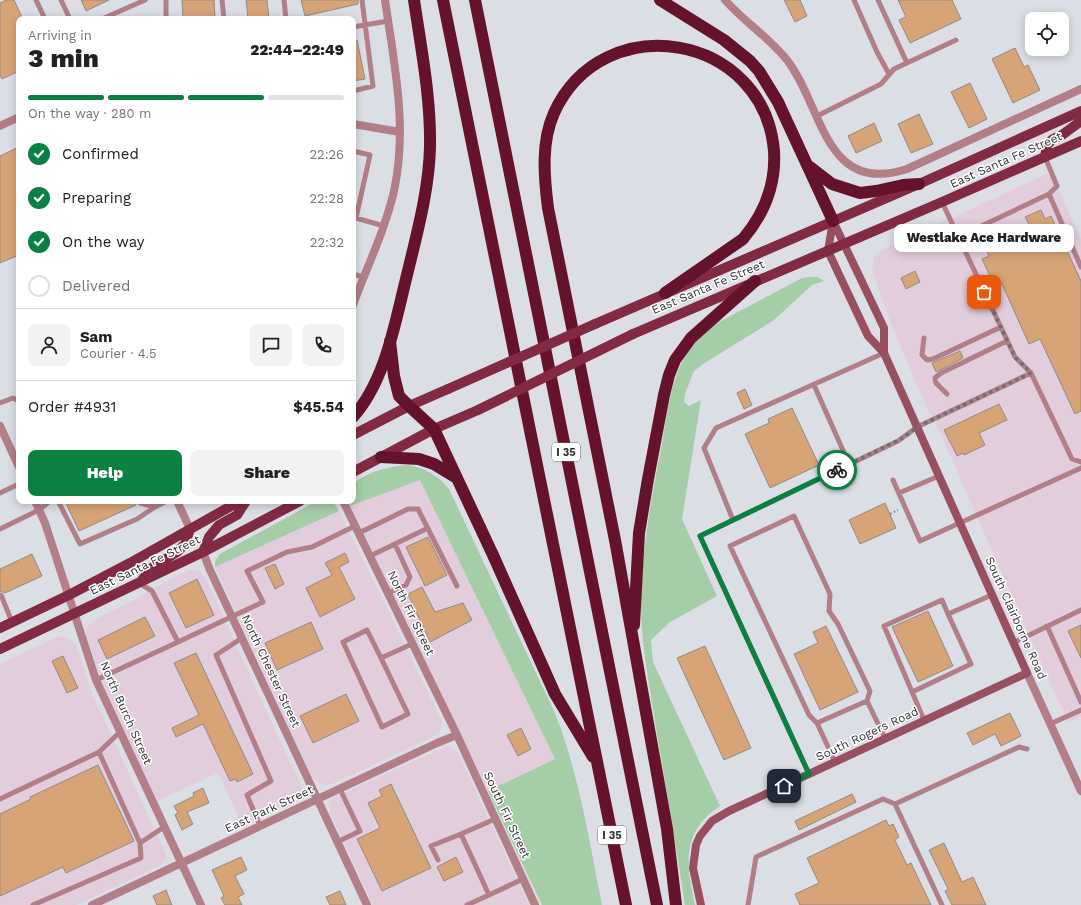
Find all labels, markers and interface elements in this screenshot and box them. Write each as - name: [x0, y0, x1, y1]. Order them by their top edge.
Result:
- map controls: [1025, 12, 1069, 56]
- button: locate: [1025, 12, 1069, 56]
- text: Arriving in: [28, 28, 92, 43]
- text: 22:44–22:49: [250, 41, 344, 59]
- text: 3 min: [28, 43, 99, 73]
- text: On the way · 280 m: [28, 106, 151, 121]
- street label: East Santa Fe Street: [948, 129, 1064, 191]
- icon: check: [28, 143, 50, 165]
- text: Confirmed: [62, 145, 139, 163]
- text: 22:26: [310, 147, 344, 162]
- icon: check: [28, 187, 50, 209]
- text: Preparing: [62, 189, 131, 207]
- text: 22:28: [309, 191, 344, 206]
- callout: Westlake Ace Hardware: [894, 224, 1074, 252]
- text: Westlake Ace Hardware: [907, 230, 1061, 245]
- icon: check: [28, 231, 50, 253]
- text: On the way: [62, 233, 144, 251]
- text: 22:32: [310, 235, 344, 250]
- street label: East Santa Fe Street: [650, 257, 766, 317]
- pin: [967, 275, 1001, 309]
- text: Delivered: [62, 277, 130, 295]
- icon: bag: [973, 281, 995, 303]
- button: person: [28, 324, 70, 366]
- button: chat: [250, 324, 292, 366]
- button: phone: [302, 324, 344, 366]
- text: Sam: [80, 328, 112, 346]
- text: Courier · 4.5: [80, 346, 157, 361]
- text: Order #4931: [28, 398, 116, 416]
- text: $45.54: [293, 398, 344, 416]
- road number: I 35: [552, 443, 580, 461]
- button: Help: [28, 450, 182, 496]
- button: Share: [190, 450, 344, 496]
- courier: [817, 450, 857, 490]
- icon: bike: [826, 459, 848, 481]
- street label: East Santa Fe Street: [88, 532, 202, 598]
- street label: South Clairborne Road: [983, 554, 1049, 682]
- street label: North Fir Street: [384, 568, 438, 658]
- street label: North Chester Street: [239, 612, 303, 730]
- street label: North Burch Street: [97, 659, 155, 767]
- street label: South Rogers Road: [814, 704, 920, 764]
- street label: South Fir Street: [481, 769, 533, 861]
- pin: [767, 769, 801, 803]
- icon: home: [773, 775, 795, 797]
- street label: East Park Street: [223, 782, 315, 836]
- road number: I 35: [598, 826, 626, 844]

